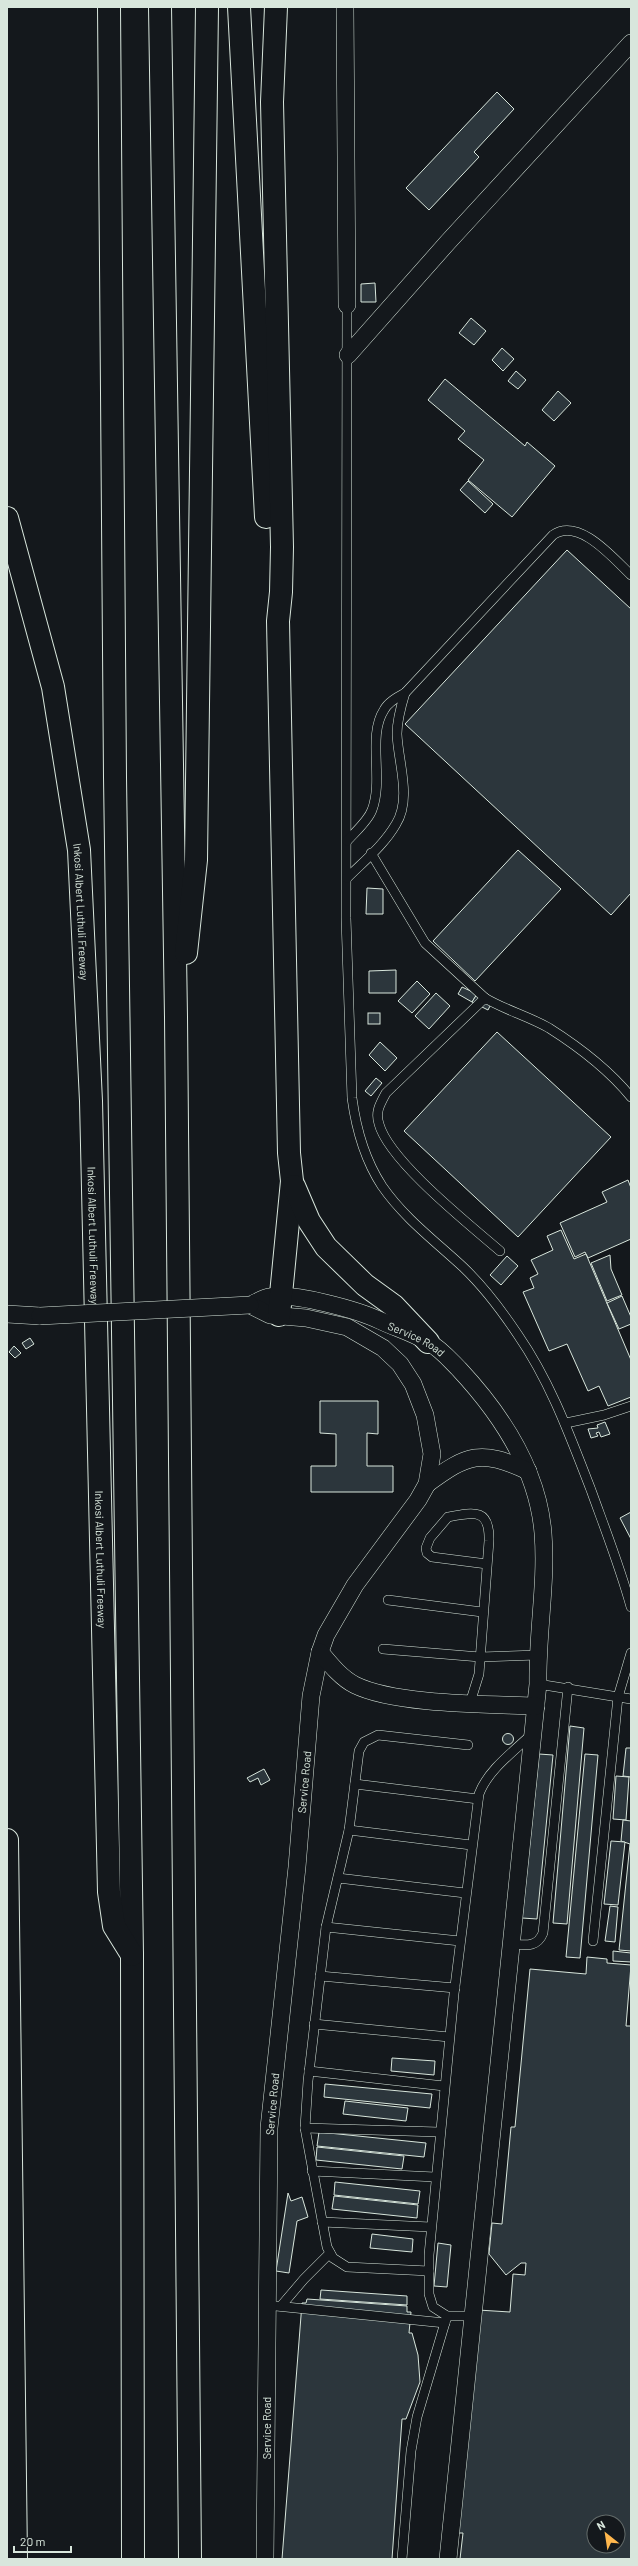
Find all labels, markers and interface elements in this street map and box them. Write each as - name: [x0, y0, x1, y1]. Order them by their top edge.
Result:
- street label: Inkosi Albert Luthuli Freeway: [71, 842, 92, 981]
- street label: Inkosi Albert Luthuli Freeway: [86, 1167, 102, 1304]
- street label: Service Road: [386, 1318, 448, 1358]
- street label: Inkosi Albert Luthuli Freeway: [93, 1490, 109, 1628]
- street label: Service Road: [295, 1750, 313, 1814]
- street label: Service Road: [263, 2072, 281, 2136]
- street label: Service Road: [260, 2397, 273, 2459]
- north arrow: [586, 2514, 626, 2554]
- text: N: [594, 2517, 607, 2532]
- scale bar: [14, 2528, 71, 2554]
- text: 20 m: [20, 2534, 46, 2548]

